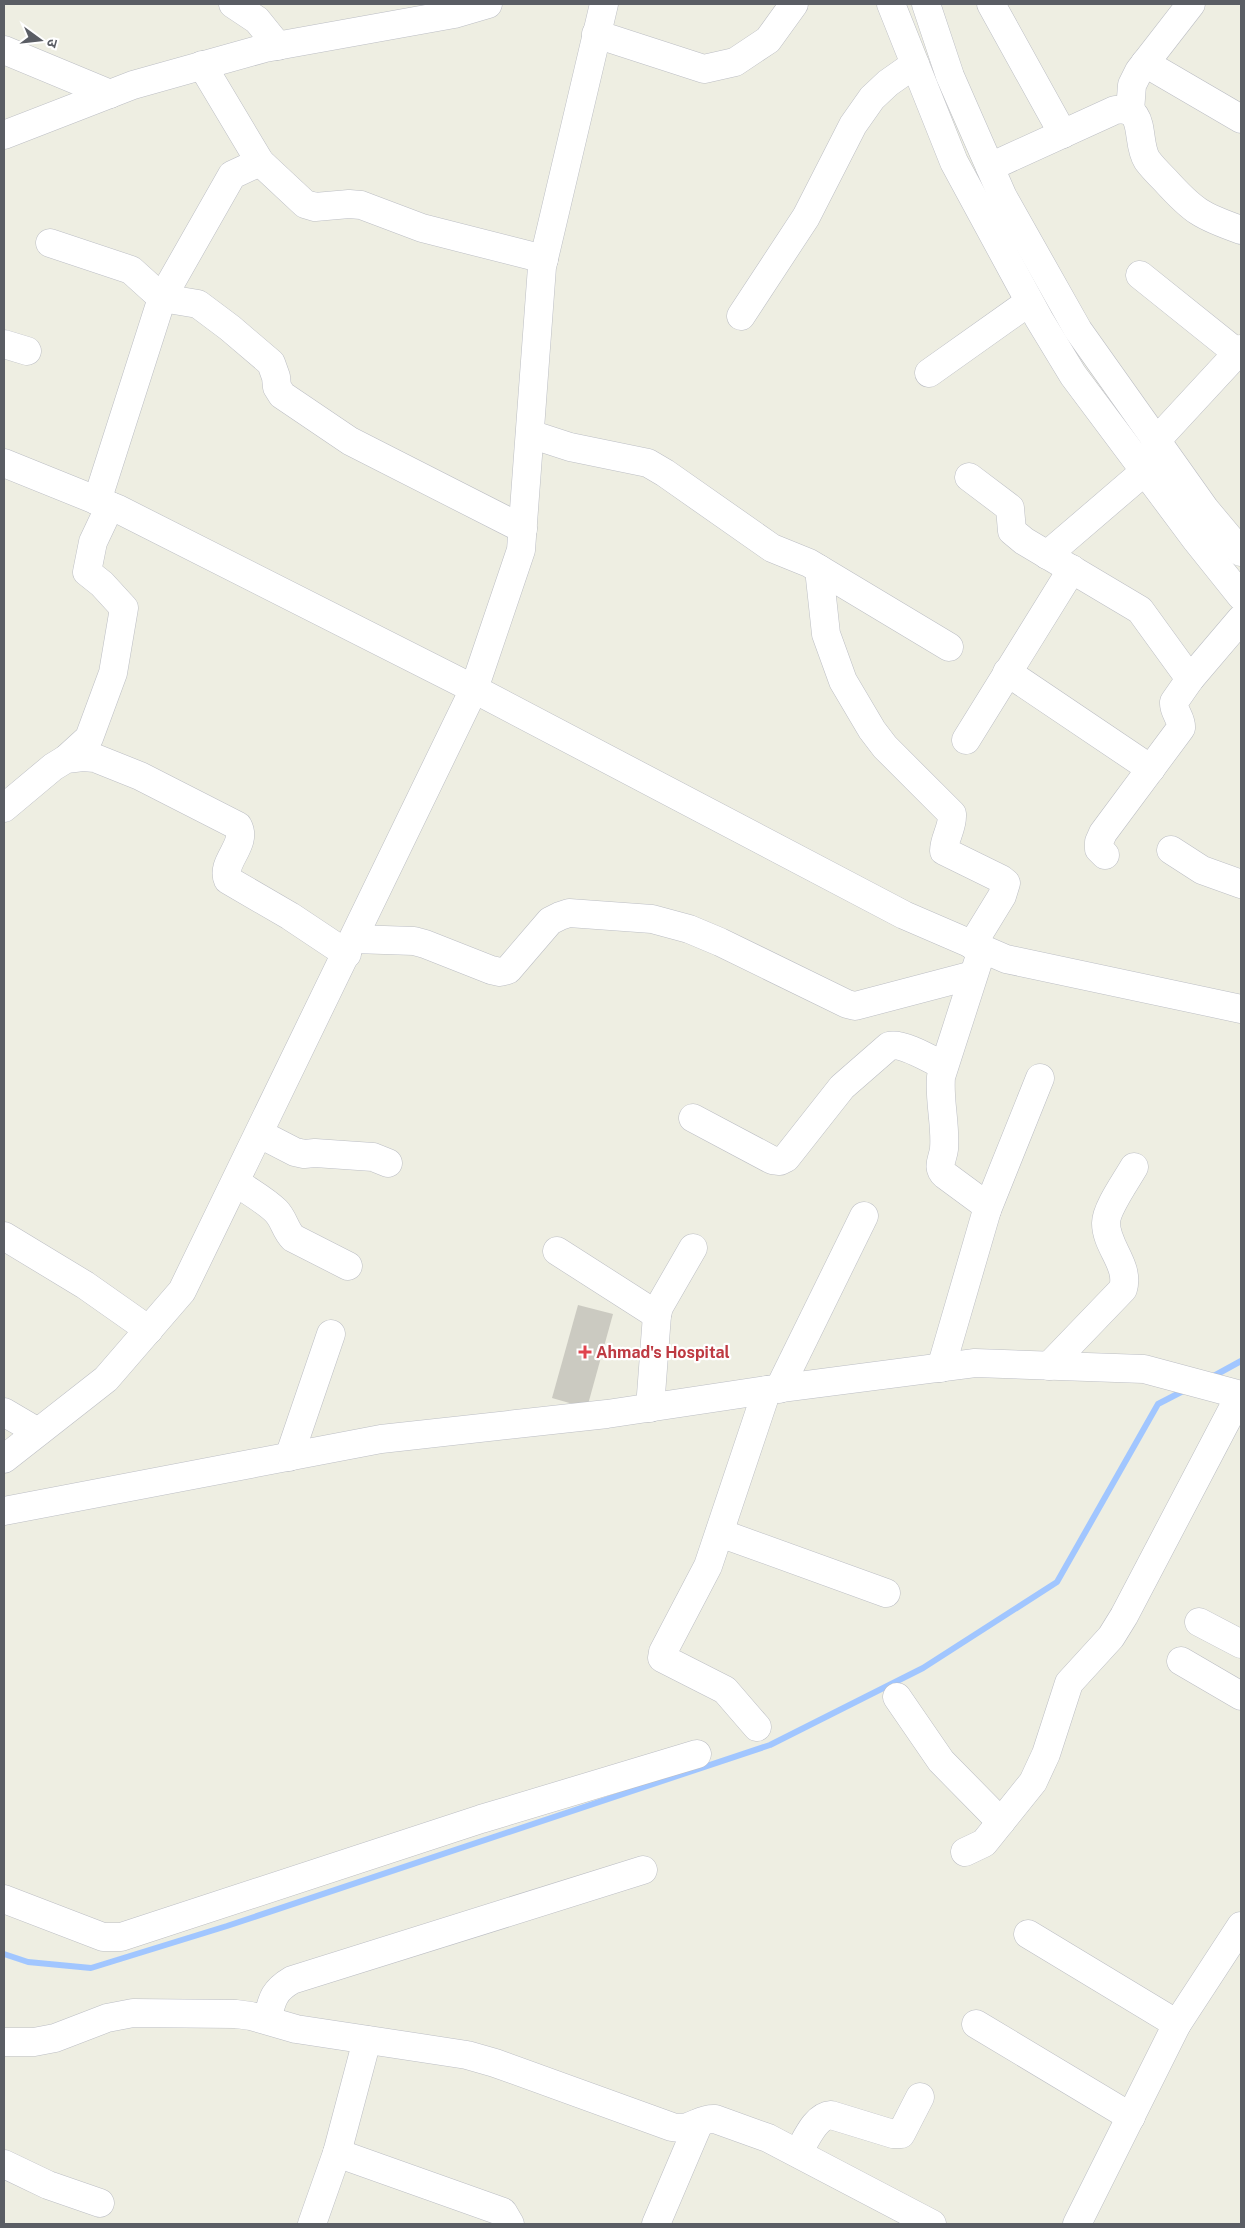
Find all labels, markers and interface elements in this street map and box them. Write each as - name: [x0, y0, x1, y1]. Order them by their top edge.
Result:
- north arrow: [15, 15, 65, 65]
- text: उ: [44, 37, 61, 50]
- place label: Ahmad's Hospital: [596, 1343, 730, 1362]
- marker: Ahmad's Hospital: [578, 1345, 592, 1359]

